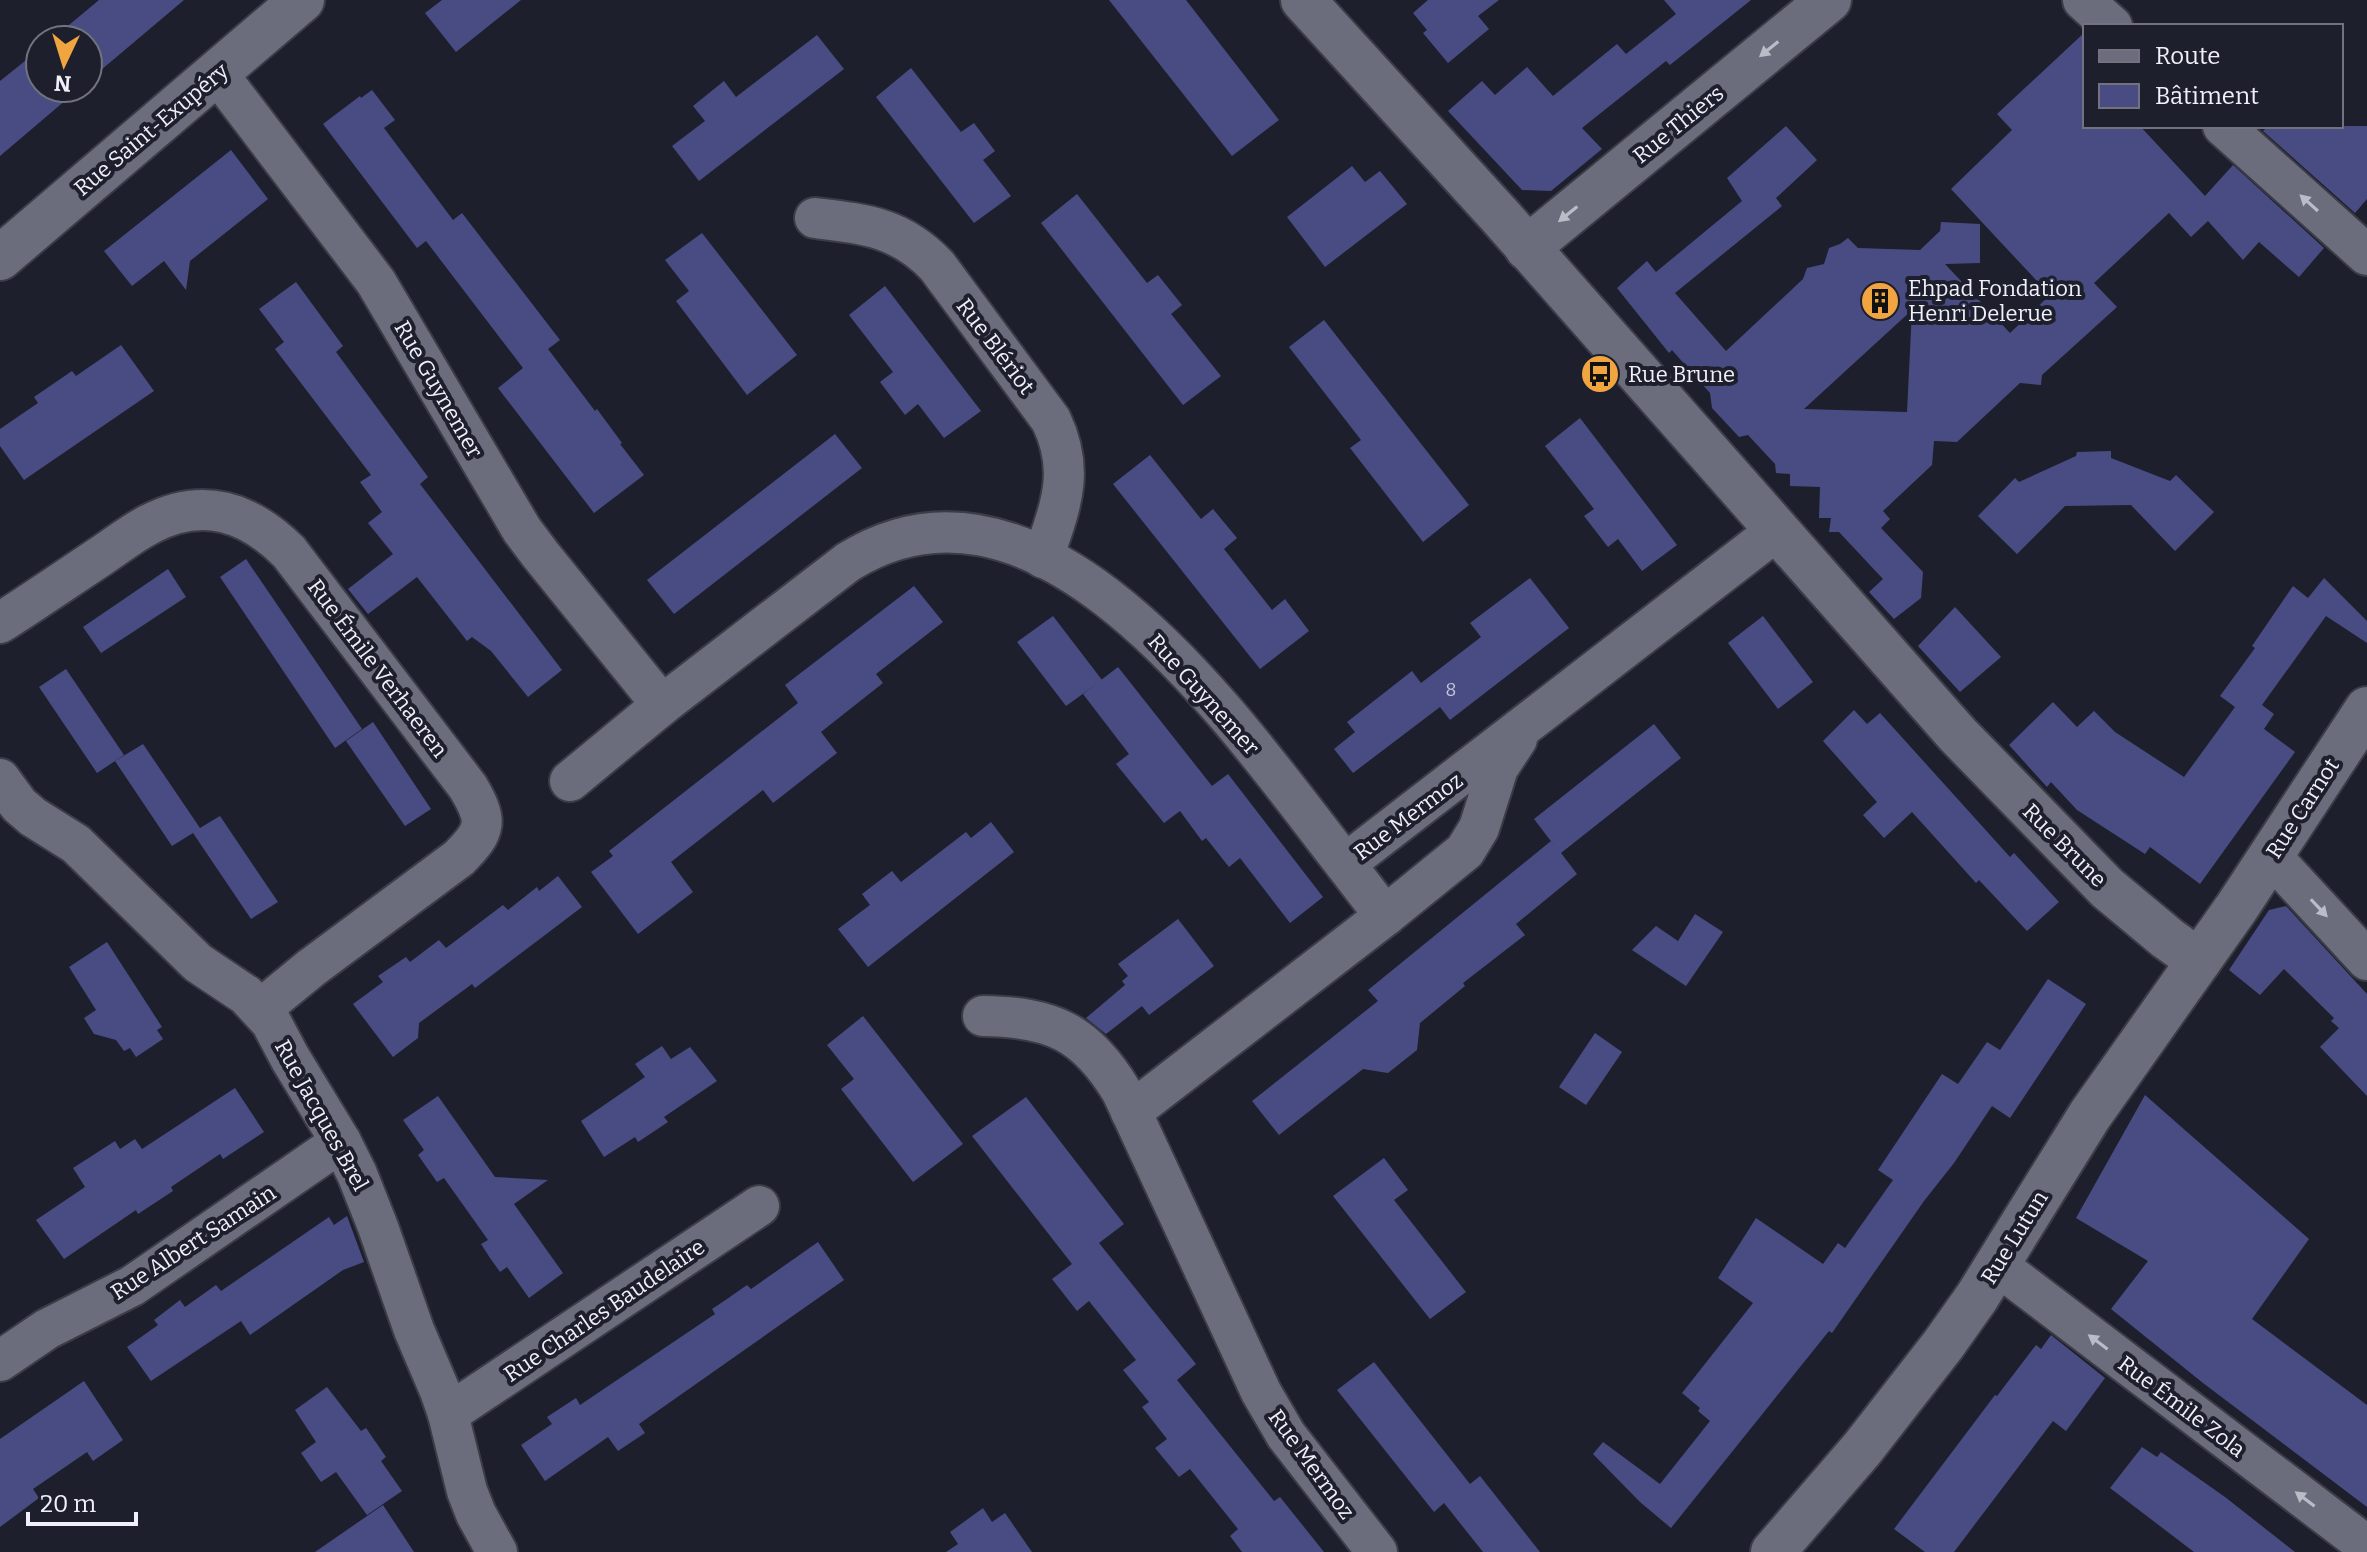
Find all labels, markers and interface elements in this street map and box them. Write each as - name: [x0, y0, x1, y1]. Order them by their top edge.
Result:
- north arrow: [24, 24, 104, 104]
- legend: [2083, 24, 2343, 128]
- one-way arrow: [1759, 41, 1779, 57]
- text: Route: [2155, 42, 2220, 70]
- street label: Rue Saint-Exupéry: [69, 57, 234, 202]
- text: N: [53, 69, 72, 98]
- street label: Rue Thiers: [1627, 80, 1729, 169]
- text: Bâtiment: [2155, 82, 2259, 110]
- one-way arrow: [2300, 195, 2319, 213]
- one-way arrow: [1558, 205, 1578, 222]
- place label: Ehpad Fondation Henri Delerue: [1908, 275, 2082, 327]
- building icon: Ehpad Fondation Henri Delerue: [1859, 280, 1901, 322]
- street label: Rue Blériot: [951, 293, 1040, 400]
- street label: Rue Guynemer: [388, 316, 489, 463]
- bus stop icon: Rue Brune: [1579, 353, 1621, 395]
- place label: Rue Brune: [1628, 361, 1735, 388]
- street label: Rue Émile Verhaeren: [302, 574, 453, 763]
- street label: Rue Guynemer: [1142, 628, 1265, 761]
- house number: 8: [1446, 679, 1456, 701]
- street label: Rue Carnot: [2260, 753, 2345, 863]
- street label: Rue Mermoz: [1349, 767, 1468, 866]
- street label: Rue Brune: [2017, 798, 2112, 893]
- one-way arrow: [2309, 898, 2327, 917]
- street label: Rue Jacques Brel: [269, 1035, 374, 1195]
- street label: Rue Albert Samain: [106, 1179, 281, 1306]
- street label: Rue Lutun: [1975, 1185, 2054, 1289]
- street label: Rue Charles Baudelaire: [499, 1233, 710, 1388]
- one-way arrow: [2088, 1334, 2108, 1350]
- street label: Rue Émile Zola: [2113, 1350, 2251, 1463]
- street label: Rue Mermoz: [1263, 1404, 1360, 1524]
- scale bar: [28, 1476, 136, 1526]
- text: 20 m: [40, 1490, 96, 1518]
- one-way arrow: [2294, 1491, 2316, 1507]

